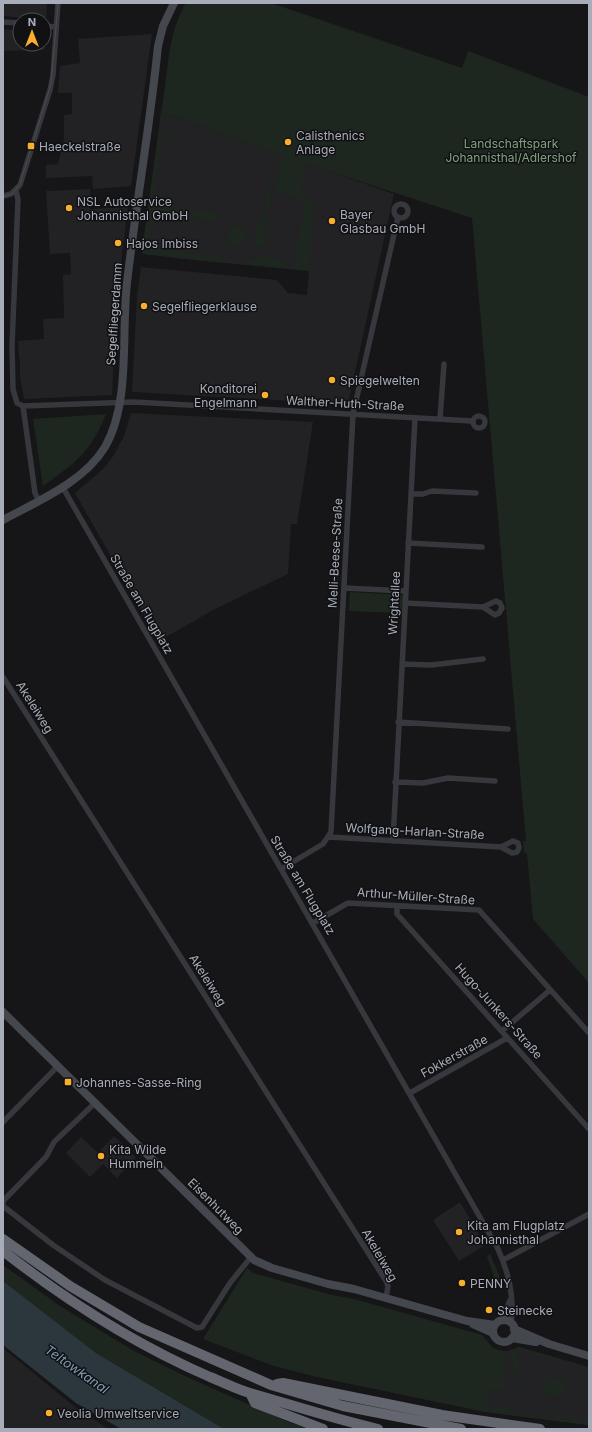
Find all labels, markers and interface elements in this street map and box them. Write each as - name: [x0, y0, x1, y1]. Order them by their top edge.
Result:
- north arrow: [12, 12, 52, 52]
- text: N: [28, 15, 36, 29]
- place label: Calisthenics Anlage: [296, 128, 365, 157]
- park label: Landschaftspark Johannisthal/Adlershof: [445, 136, 577, 165]
- marker: Calisthenics Anlage: [283, 137, 293, 147]
- place label: Haeckelstraße: [39, 139, 121, 154]
- marker: Haeckelstraße: [26, 141, 36, 151]
- place label: NSL Autoservice Johannisthal GmbH: [77, 194, 188, 223]
- marker: NSL Autoservice Johannisthal GmbH: [64, 203, 74, 213]
- place label: Bayer Glasbau GmbH: [340, 207, 425, 236]
- marker: Bayer Glasbau GmbH: [327, 216, 337, 226]
- place label: Hajos Imbiss: [126, 236, 198, 251]
- marker: Hajos Imbiss: [113, 238, 123, 248]
- street label: Segelfliegerdamm: [103, 262, 125, 366]
- place label: Segelfliegerklause: [152, 299, 257, 314]
- marker: Segelfliegerklause: [139, 301, 149, 311]
- place label: Spiegelwelten: [340, 373, 420, 388]
- marker: Spiegelwelten: [327, 375, 337, 385]
- place label: Konditorei Engelmann: [194, 381, 257, 410]
- marker: Konditorei Engelmann: [260, 390, 270, 400]
- street label: Walther-Huth-Straße: [285, 392, 405, 414]
- street label: Melli-Beese-Straße: [325, 498, 345, 608]
- street label: Straße am Flugplatz: [107, 551, 177, 657]
- street label: Wrightallee: [385, 571, 403, 635]
- street label: Akeleiweg: [13, 678, 57, 736]
- street label: Wolfgang-Harlan-Straße: [345, 820, 485, 842]
- street label: Straße am Flugplatz: [267, 833, 339, 937]
- street label: Arthur-Müller-Straße: [356, 884, 476, 908]
- street label: Akeleiweg: [186, 951, 230, 1009]
- street label: Hugo-Junkers-Straße: [452, 960, 546, 1062]
- street label: Fokkerstraße: [418, 1031, 490, 1081]
- place label: Johannes-Sasse-Ring: [76, 1075, 202, 1090]
- marker: Johannes-Sasse-Ring: [63, 1077, 73, 1087]
- place label: Kita Wilde Hummeln: [109, 1142, 166, 1171]
- marker: Kita Wilde Hummeln: [96, 1151, 106, 1161]
- street label: Eisenhutweg: [185, 1175, 247, 1237]
- place label: Kita am Flugplatz Johannisthal: [467, 1218, 565, 1247]
- street label: Akeleiweg: [359, 1226, 401, 1284]
- marker: Kita am Flugplatz Johannisthal: [454, 1227, 464, 1237]
- place label: PENNY: [470, 1276, 511, 1291]
- marker: PENNY: [457, 1278, 467, 1288]
- place label: Steinecke: [497, 1303, 553, 1318]
- marker: Steinecke: [484, 1305, 494, 1315]
- water label: Teltowkanal: [42, 1341, 113, 1397]
- place label: Veolia Umweltservice: [57, 1406, 179, 1421]
- marker: Veolia Umweltservice: [44, 1408, 54, 1418]

